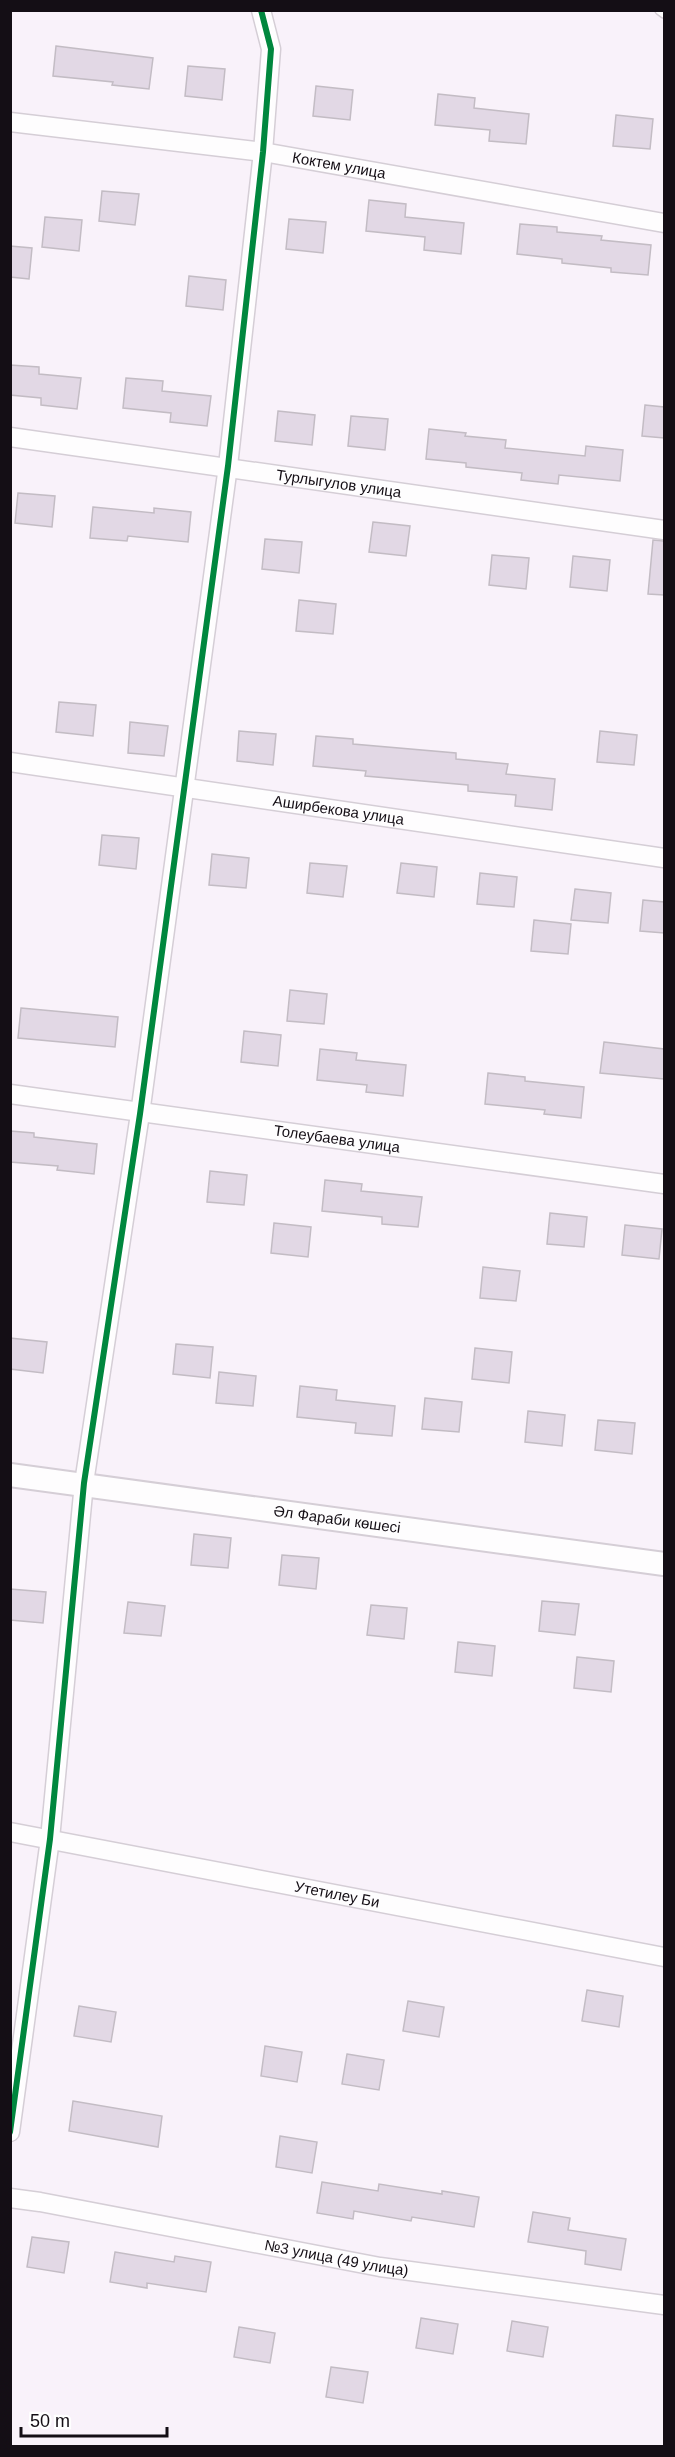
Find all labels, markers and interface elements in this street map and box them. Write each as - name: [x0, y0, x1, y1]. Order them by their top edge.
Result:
- street label: Коктем улица: [291, 148, 388, 182]
- street label: Турлыгулов улица: [275, 466, 403, 501]
- street label: Аширбекова улица: [272, 792, 406, 828]
- street label: Толеубаева улица: [273, 1121, 402, 1156]
- street label: Әл Фараби көшесі: [273, 1502, 402, 1536]
- street label: Утетилеу Би: [293, 1878, 381, 1910]
- street label: №3 улица (49 улица): [263, 2236, 410, 2279]
- scale bar: [21, 2400, 166, 2438]
- text: 50 m: [30, 2411, 70, 2431]

